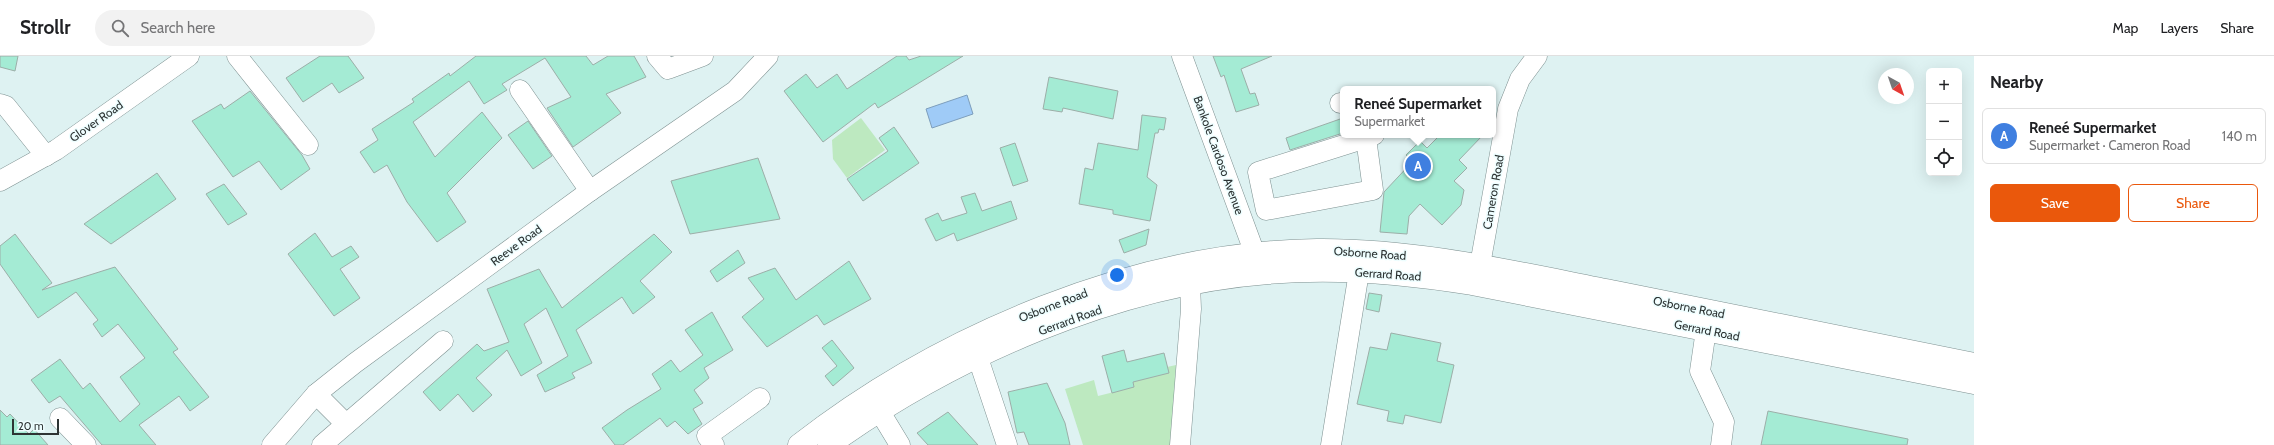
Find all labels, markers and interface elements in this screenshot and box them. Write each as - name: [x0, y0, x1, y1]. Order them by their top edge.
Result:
- search box: [95, 10, 375, 46]
- text: Strollr: [20, 16, 71, 39]
- icon: search: [109, 17, 131, 39]
- text: Search here: [141, 19, 215, 37]
- text: Map: [2113, 19, 2138, 37]
- text: Layers: [2160, 19, 2198, 37]
- text: Share: [2220, 19, 2254, 37]
- north arrow: [1878, 68, 1914, 104]
- map controls: [1926, 68, 1962, 176]
- button: +: [1926, 68, 1962, 104]
- text: Nearby: [1990, 72, 2043, 92]
- popup: [1340, 86, 1496, 138]
- street label: Bankole Cardoso Avenue: [1191, 94, 1247, 216]
- text: Reneé Supermarket: [1354, 95, 1482, 113]
- street label: Glover Road: [66, 97, 126, 145]
- button: −: [1926, 104, 1962, 140]
- text: Supermarket: [1354, 113, 1425, 129]
- text: Reneé Supermarket: [2029, 119, 2156, 137]
- text: A: [2000, 128, 2008, 144]
- text: 140 m: [2222, 128, 2257, 144]
- text: Supermarket · Cameron Road: [2029, 137, 2190, 153]
- button: locate: [1926, 140, 1962, 176]
- pin: A: [1405, 151, 1431, 181]
- street label: Cameron Road: [1479, 154, 1507, 230]
- button: Save: [1990, 184, 2120, 222]
- button: Share: [2128, 184, 2258, 222]
- street label: Reeve Road: [487, 221, 545, 269]
- street label: Osborne Road: [1333, 243, 1407, 263]
- street label: Gerrard Road: [1354, 264, 1422, 284]
- your location: [1107, 265, 1127, 285]
- street label: Osborne Road: [1016, 285, 1090, 325]
- street label: Osborne Road: [1652, 293, 1726, 321]
- street label: Gerrard Road: [1036, 302, 1104, 338]
- street label: Gerrard Road: [1673, 316, 1741, 344]
- scale bar: [12, 417, 59, 436]
- text: 20 m: [18, 419, 44, 433]

